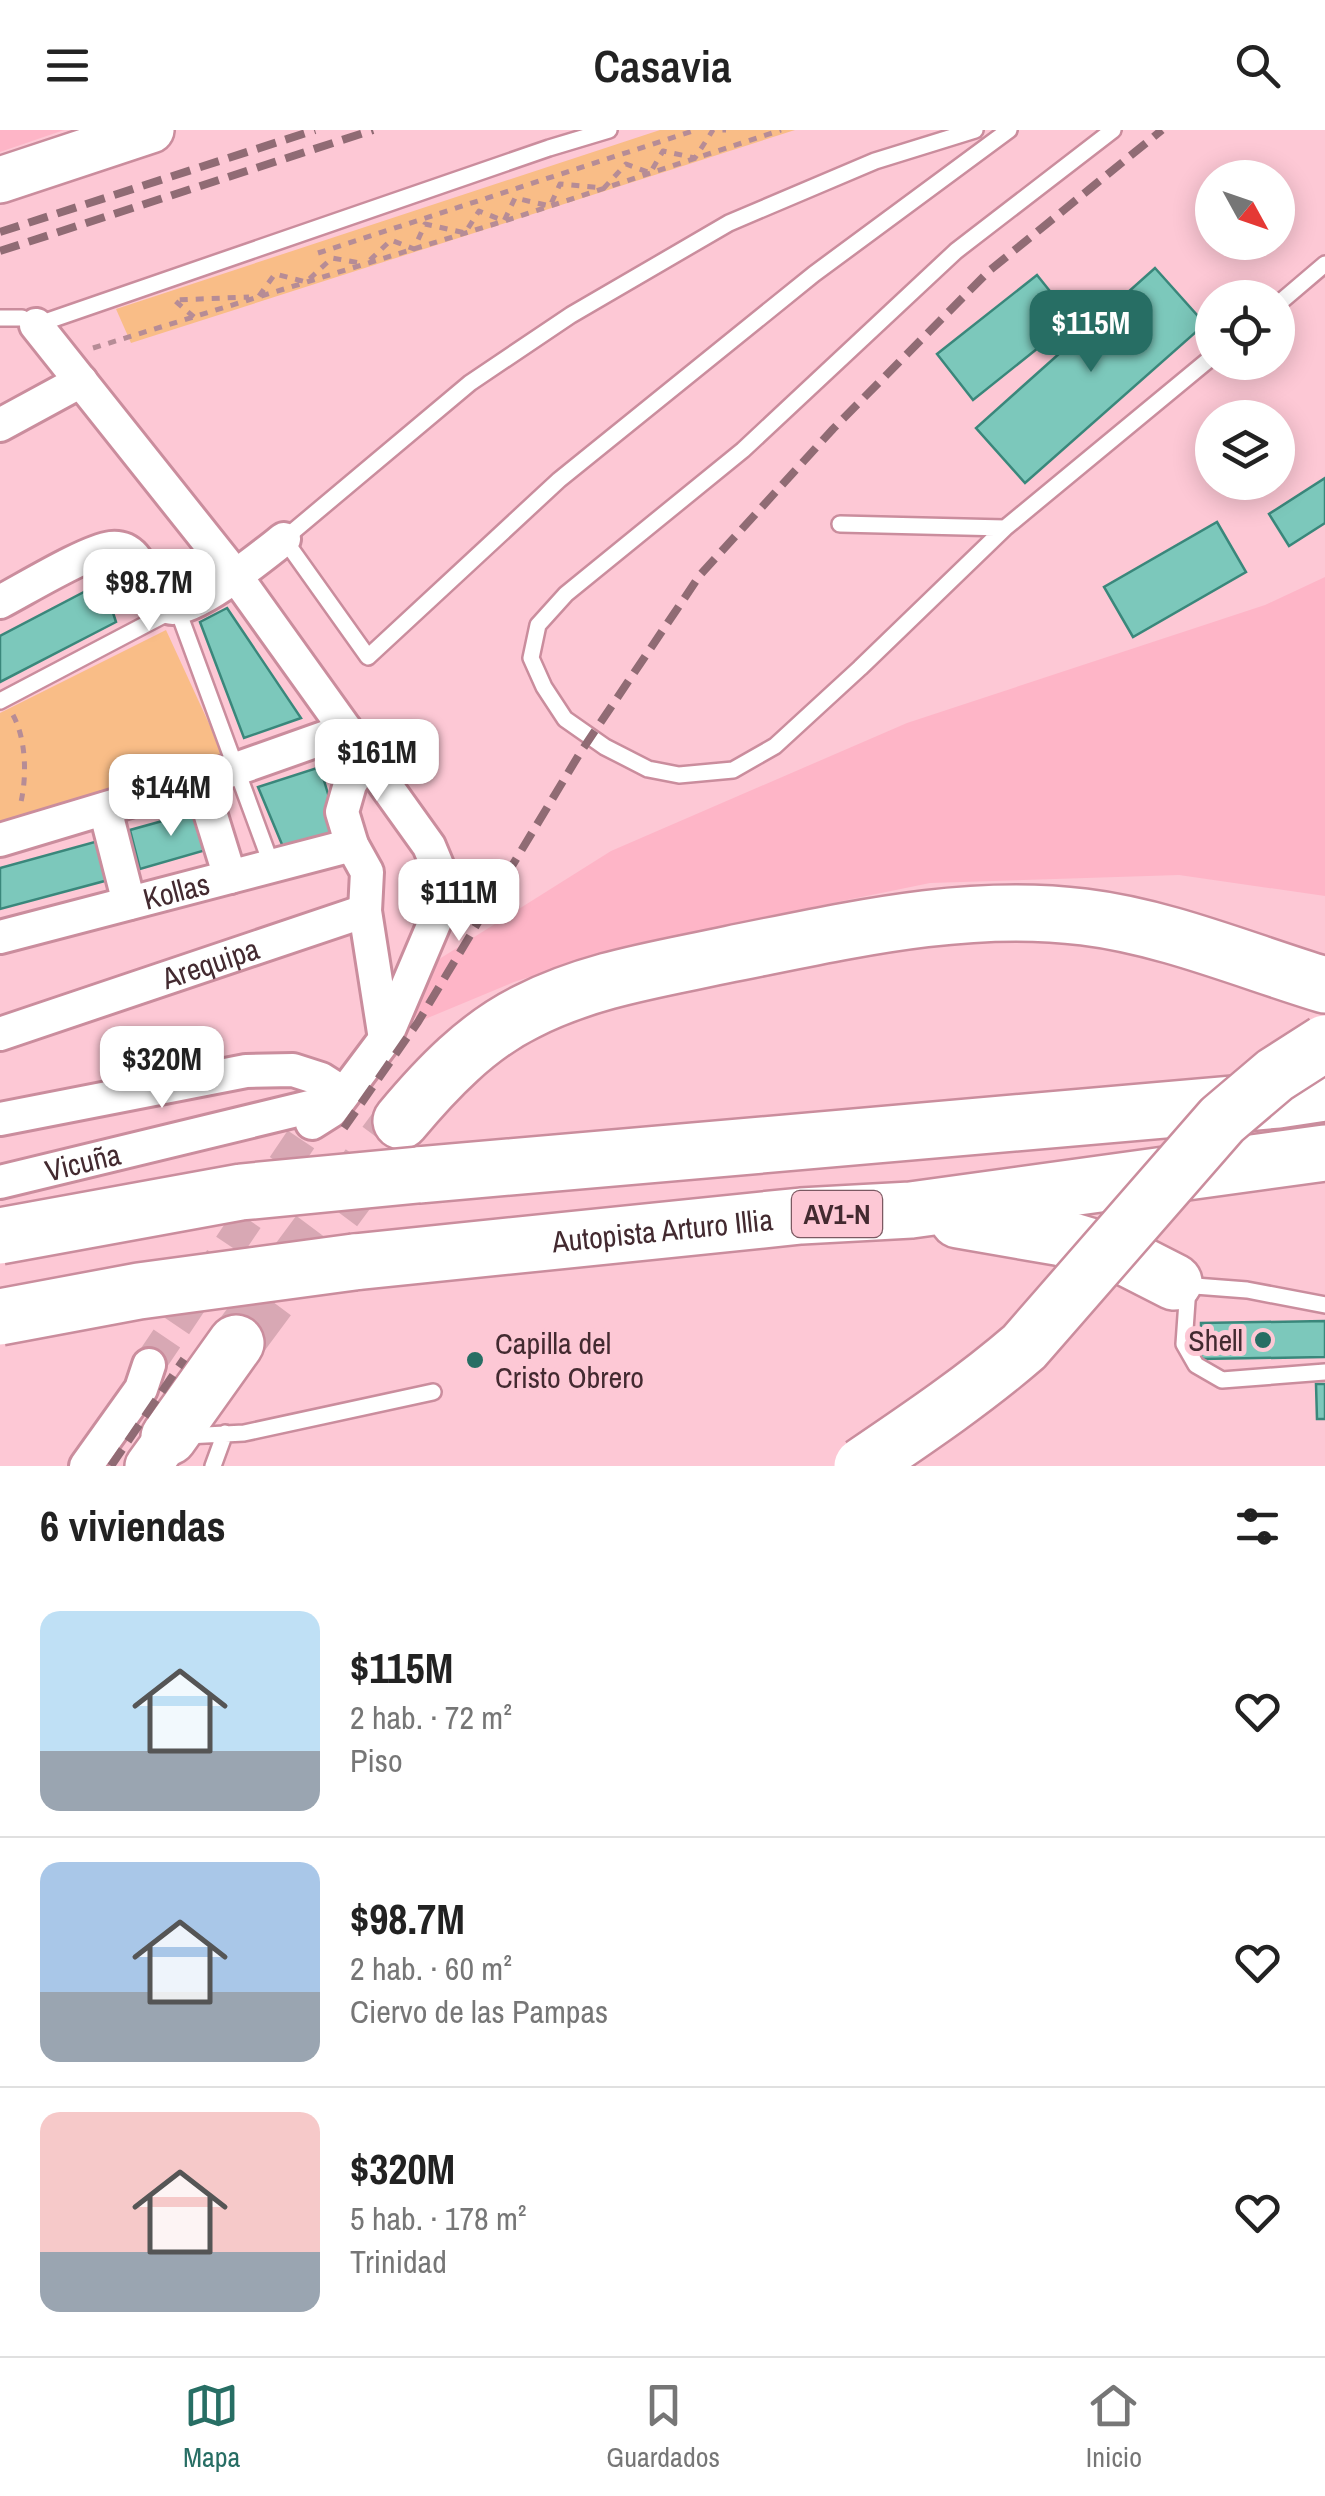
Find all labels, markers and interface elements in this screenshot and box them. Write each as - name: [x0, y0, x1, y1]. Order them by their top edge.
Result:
- text: Casavia: [593, 35, 732, 96]
- icon: menu: [40, 38, 95, 93]
- icon: search: [1230, 38, 1285, 93]
- north arrow: [1195, 160, 1295, 260]
- map controls: [1195, 160, 1295, 500]
- button: locate: [1195, 280, 1295, 380]
- pin: $115M: [1021, 290, 1161, 375]
- text: $115M: [1052, 301, 1130, 344]
- button: layers: [1195, 400, 1295, 500]
- pin: $98.7M: [68, 549, 230, 634]
- text: $98.7M: [105, 560, 193, 603]
- pin: $161M: [307, 719, 447, 804]
- text: $161M: [337, 730, 417, 773]
- pin: $144M: [101, 754, 241, 839]
- text: $144M: [131, 765, 211, 808]
- pin: $111M: [389, 859, 529, 944]
- street label: Kollas: [139, 863, 214, 919]
- text: $111M: [420, 870, 498, 913]
- street label: Arequipa: [156, 928, 264, 998]
- pin: $320M: [92, 1026, 232, 1111]
- text: $320M: [122, 1037, 202, 1080]
- street label: Vicuña: [41, 1133, 125, 1190]
- road number: AV1-N: [792, 1191, 882, 1237]
- street label: Autopista Arturo Illia: [549, 1199, 775, 1262]
- place label: Shell: [1188, 1320, 1243, 1360]
- place label: Capilla del Cristo Obrero: [495, 1323, 644, 1397]
- marker: Shell: [1252, 1329, 1274, 1351]
- marker: Capilla del Cristo Obrero: [464, 1349, 486, 1371]
- text: 6 viviendas: [40, 1498, 226, 1554]
- icon: filters: [1230, 1499, 1285, 1554]
- text: $115M: [350, 1640, 453, 1696]
- icon: home: [120, 1651, 240, 1771]
- icon: heart: [1230, 1684, 1285, 1739]
- text: 2 hab. · 72 m²: [350, 1696, 512, 1739]
- text: Piso: [350, 1739, 403, 1782]
- text: $98.7M: [350, 1891, 465, 1947]
- icon: home: [120, 1902, 240, 2022]
- icon: heart: [1230, 1935, 1285, 1990]
- text: 2 hab. · 60 m²: [350, 1947, 512, 1990]
- text: Ciervo de las Pampas: [350, 1990, 608, 2033]
- text: $320M: [350, 2141, 455, 2197]
- icon: home: [120, 2152, 240, 2272]
- icon: heart: [1230, 2185, 1285, 2240]
- text: 5 hab. · 178 m²: [350, 2197, 527, 2240]
- text: Trinidad: [350, 2240, 447, 2283]
- tab: Mapa: [183, 2378, 240, 2476]
- tab: Guardados: [606, 2378, 720, 2476]
- tab: Inicio: [1086, 2378, 1142, 2476]

